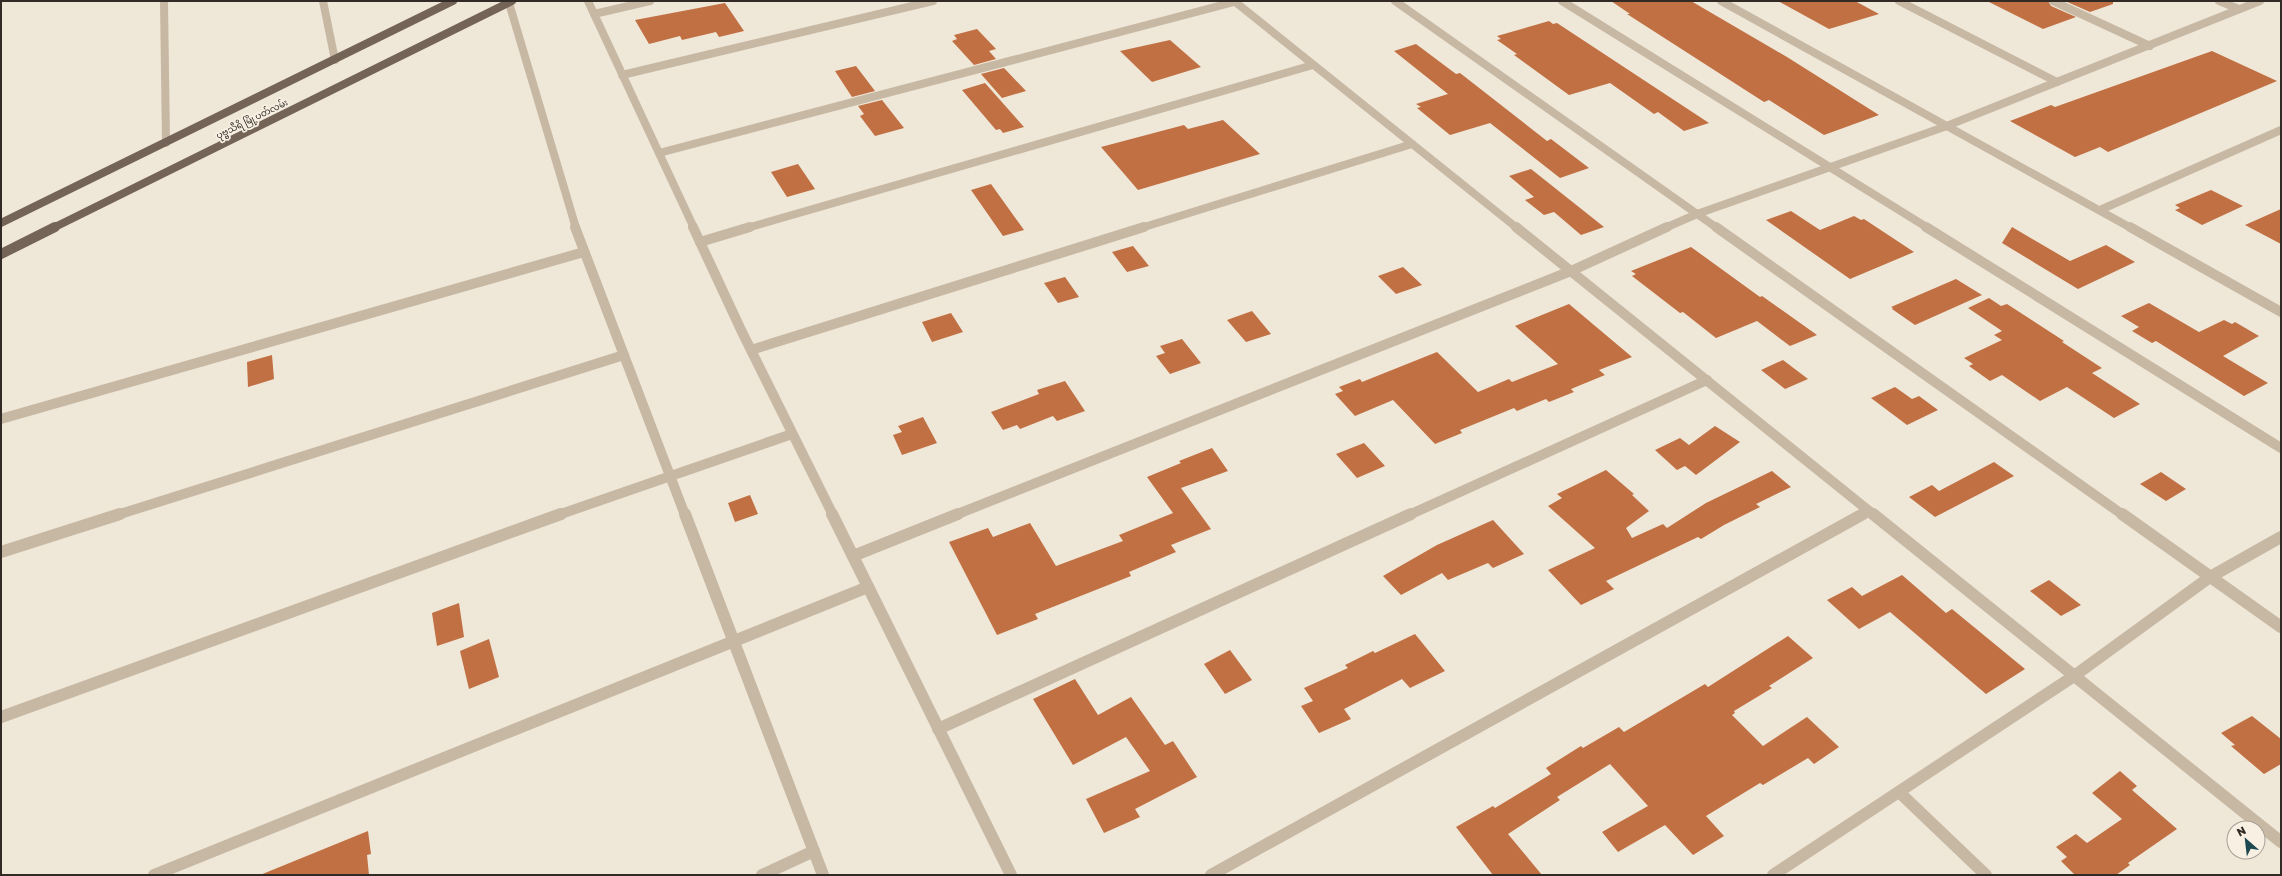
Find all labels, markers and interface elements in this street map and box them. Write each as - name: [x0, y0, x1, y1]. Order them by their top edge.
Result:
- street label: ပုဗ္ဗသီရိ မြို့ပတ်လမ်း: [214, 95, 291, 143]
- north arrow: [2226, 820, 2266, 860]
- text: N: [2234, 823, 2248, 838]

